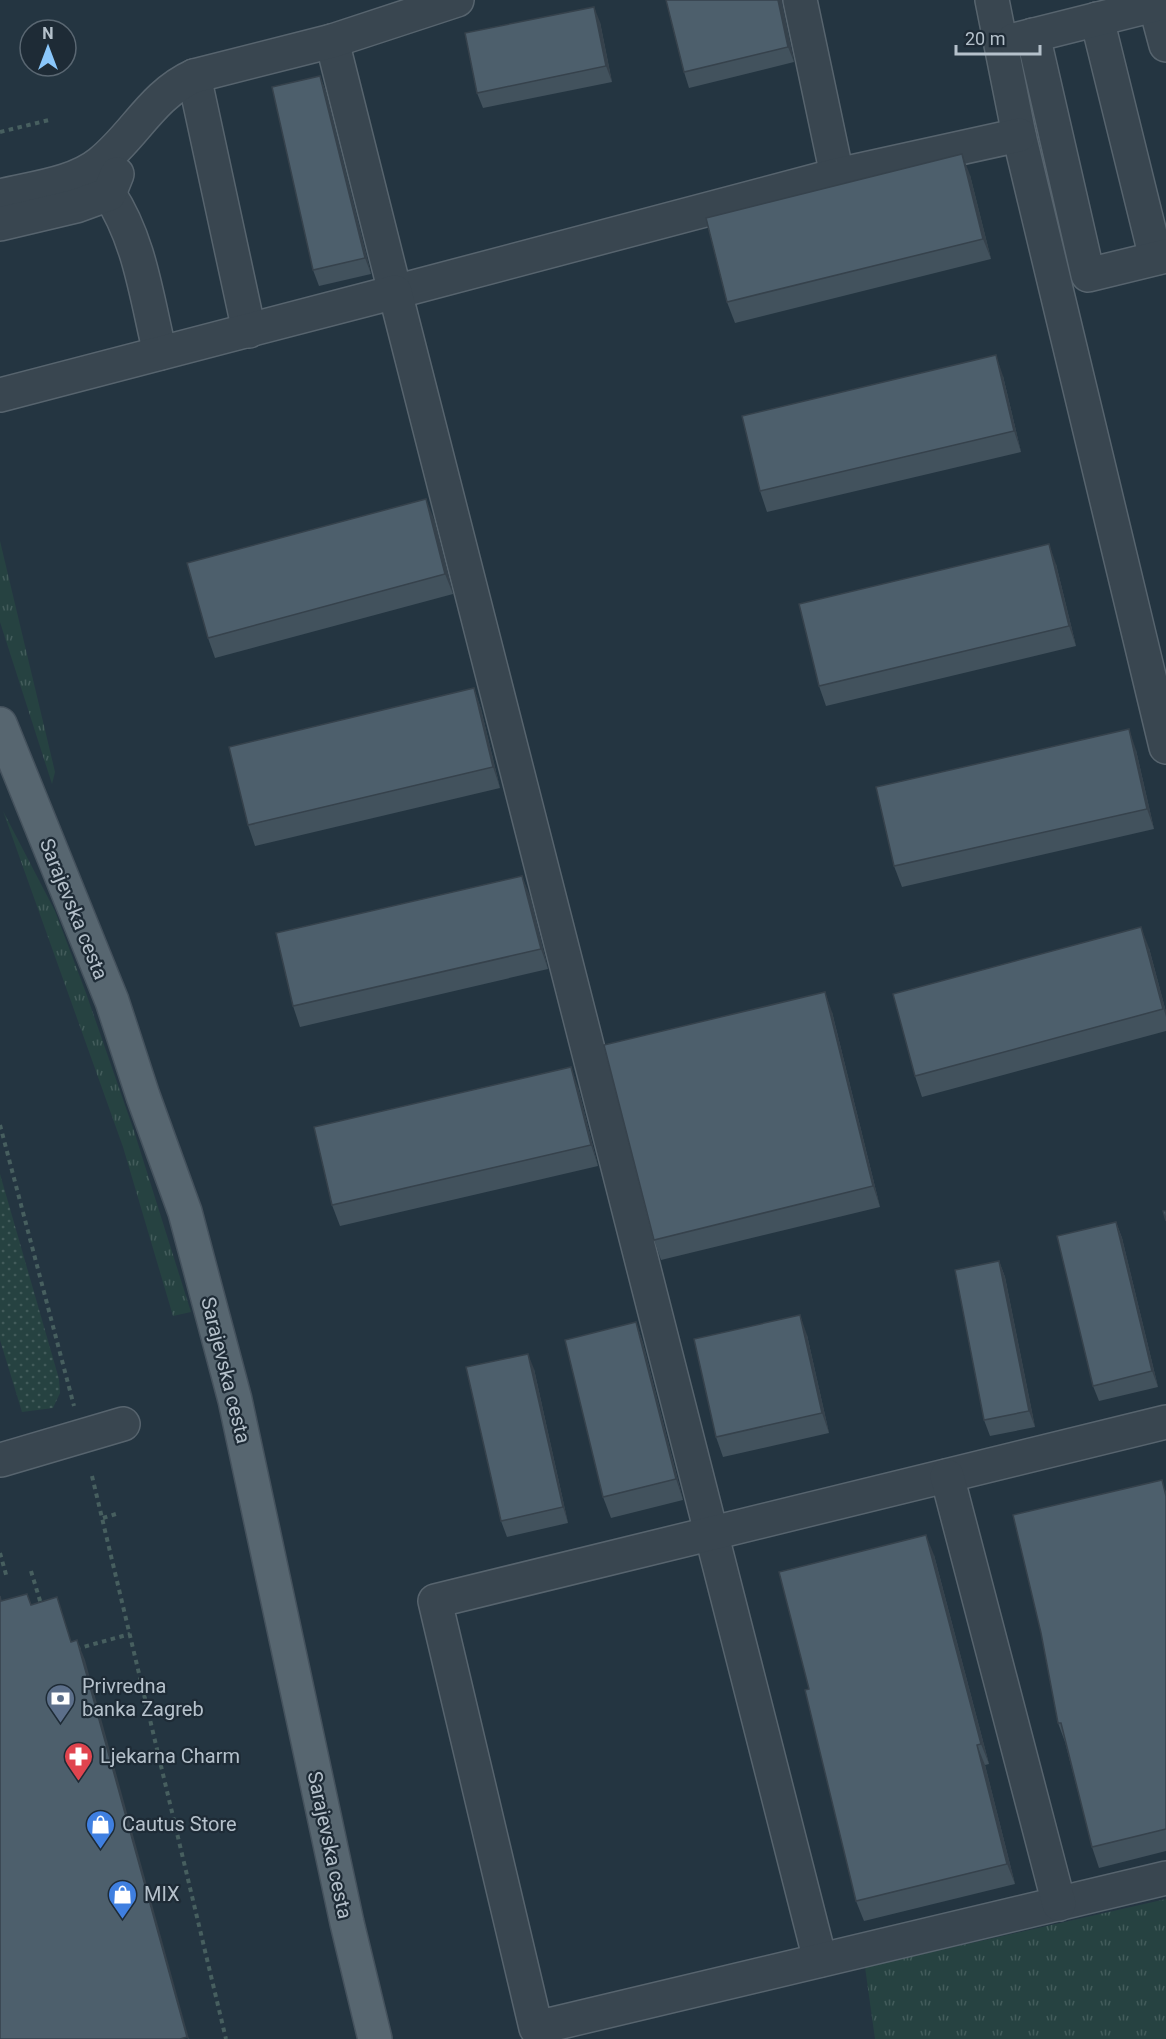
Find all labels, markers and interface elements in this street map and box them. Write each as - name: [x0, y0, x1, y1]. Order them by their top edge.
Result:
- north arrow: [18, 18, 78, 78]
- scale bar: [956, 18, 1040, 56]
- text: N: [42, 24, 54, 43]
- text: 20 m: [965, 28, 1005, 49]
- street label: Sarajevska cesta: [35, 835, 113, 983]
- street label: Sarajevska cesta: [196, 1294, 256, 1446]
- place label: Privredna banka Zagreb: [82, 1674, 204, 1721]
- bank icon: Privredna banka Zagreb: [45, 1682, 77, 1724]
- pharmacy icon: Ljekarna Charm: [63, 1740, 95, 1782]
- place label: Ljekarna Charm: [100, 1744, 240, 1768]
- street label: Sarajevska cesta: [303, 1769, 357, 1921]
- shop icon: Cautus Store: [85, 1808, 117, 1850]
- place label: Cautus Store: [122, 1812, 237, 1836]
- shop icon: MIX: [107, 1878, 139, 1920]
- place label: MIX: [144, 1882, 180, 1906]

